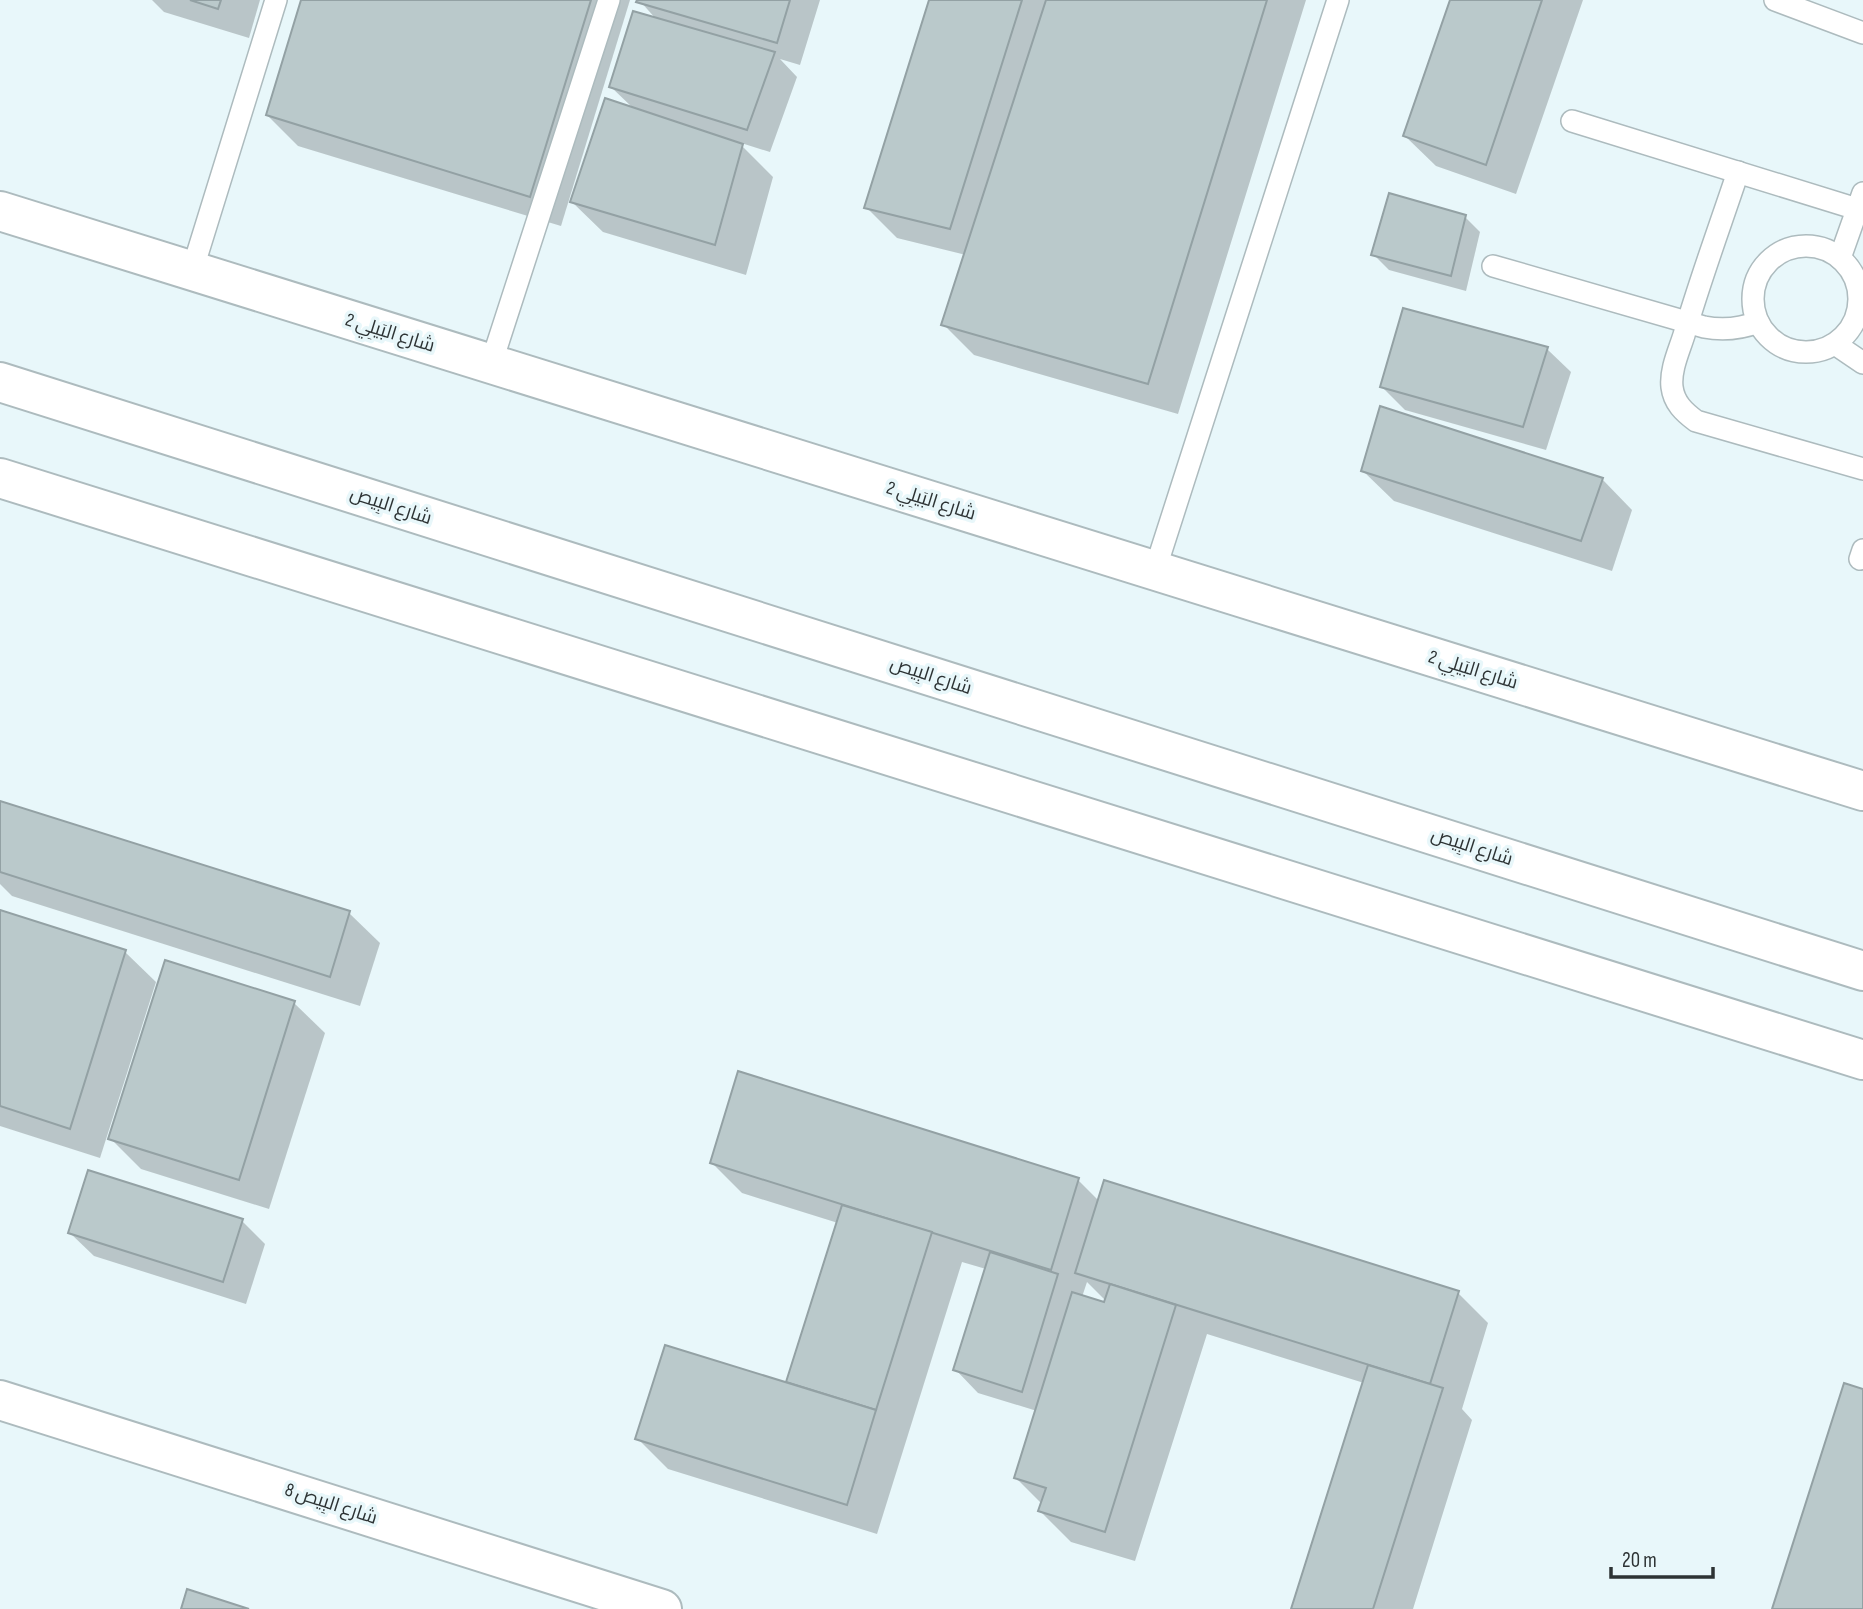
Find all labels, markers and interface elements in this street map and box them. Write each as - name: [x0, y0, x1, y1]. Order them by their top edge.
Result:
- street label: شارع البَيلِي 2: [342, 309, 437, 359]
- street label: شارع البَيلِي 2: [883, 477, 978, 527]
- street label: شارع البِيص: [347, 482, 435, 531]
- street label: شارع البَيلِي 2: [1425, 646, 1520, 696]
- street label: شارع البِيص: [887, 652, 975, 701]
- street label: شارع البِيص: [1428, 823, 1516, 872]
- street label: شارع البِيص 8: [282, 1478, 380, 1531]
- scale bar: [1611, 1536, 1713, 1580]
- text: 20 m: [1622, 1548, 1657, 1573]

